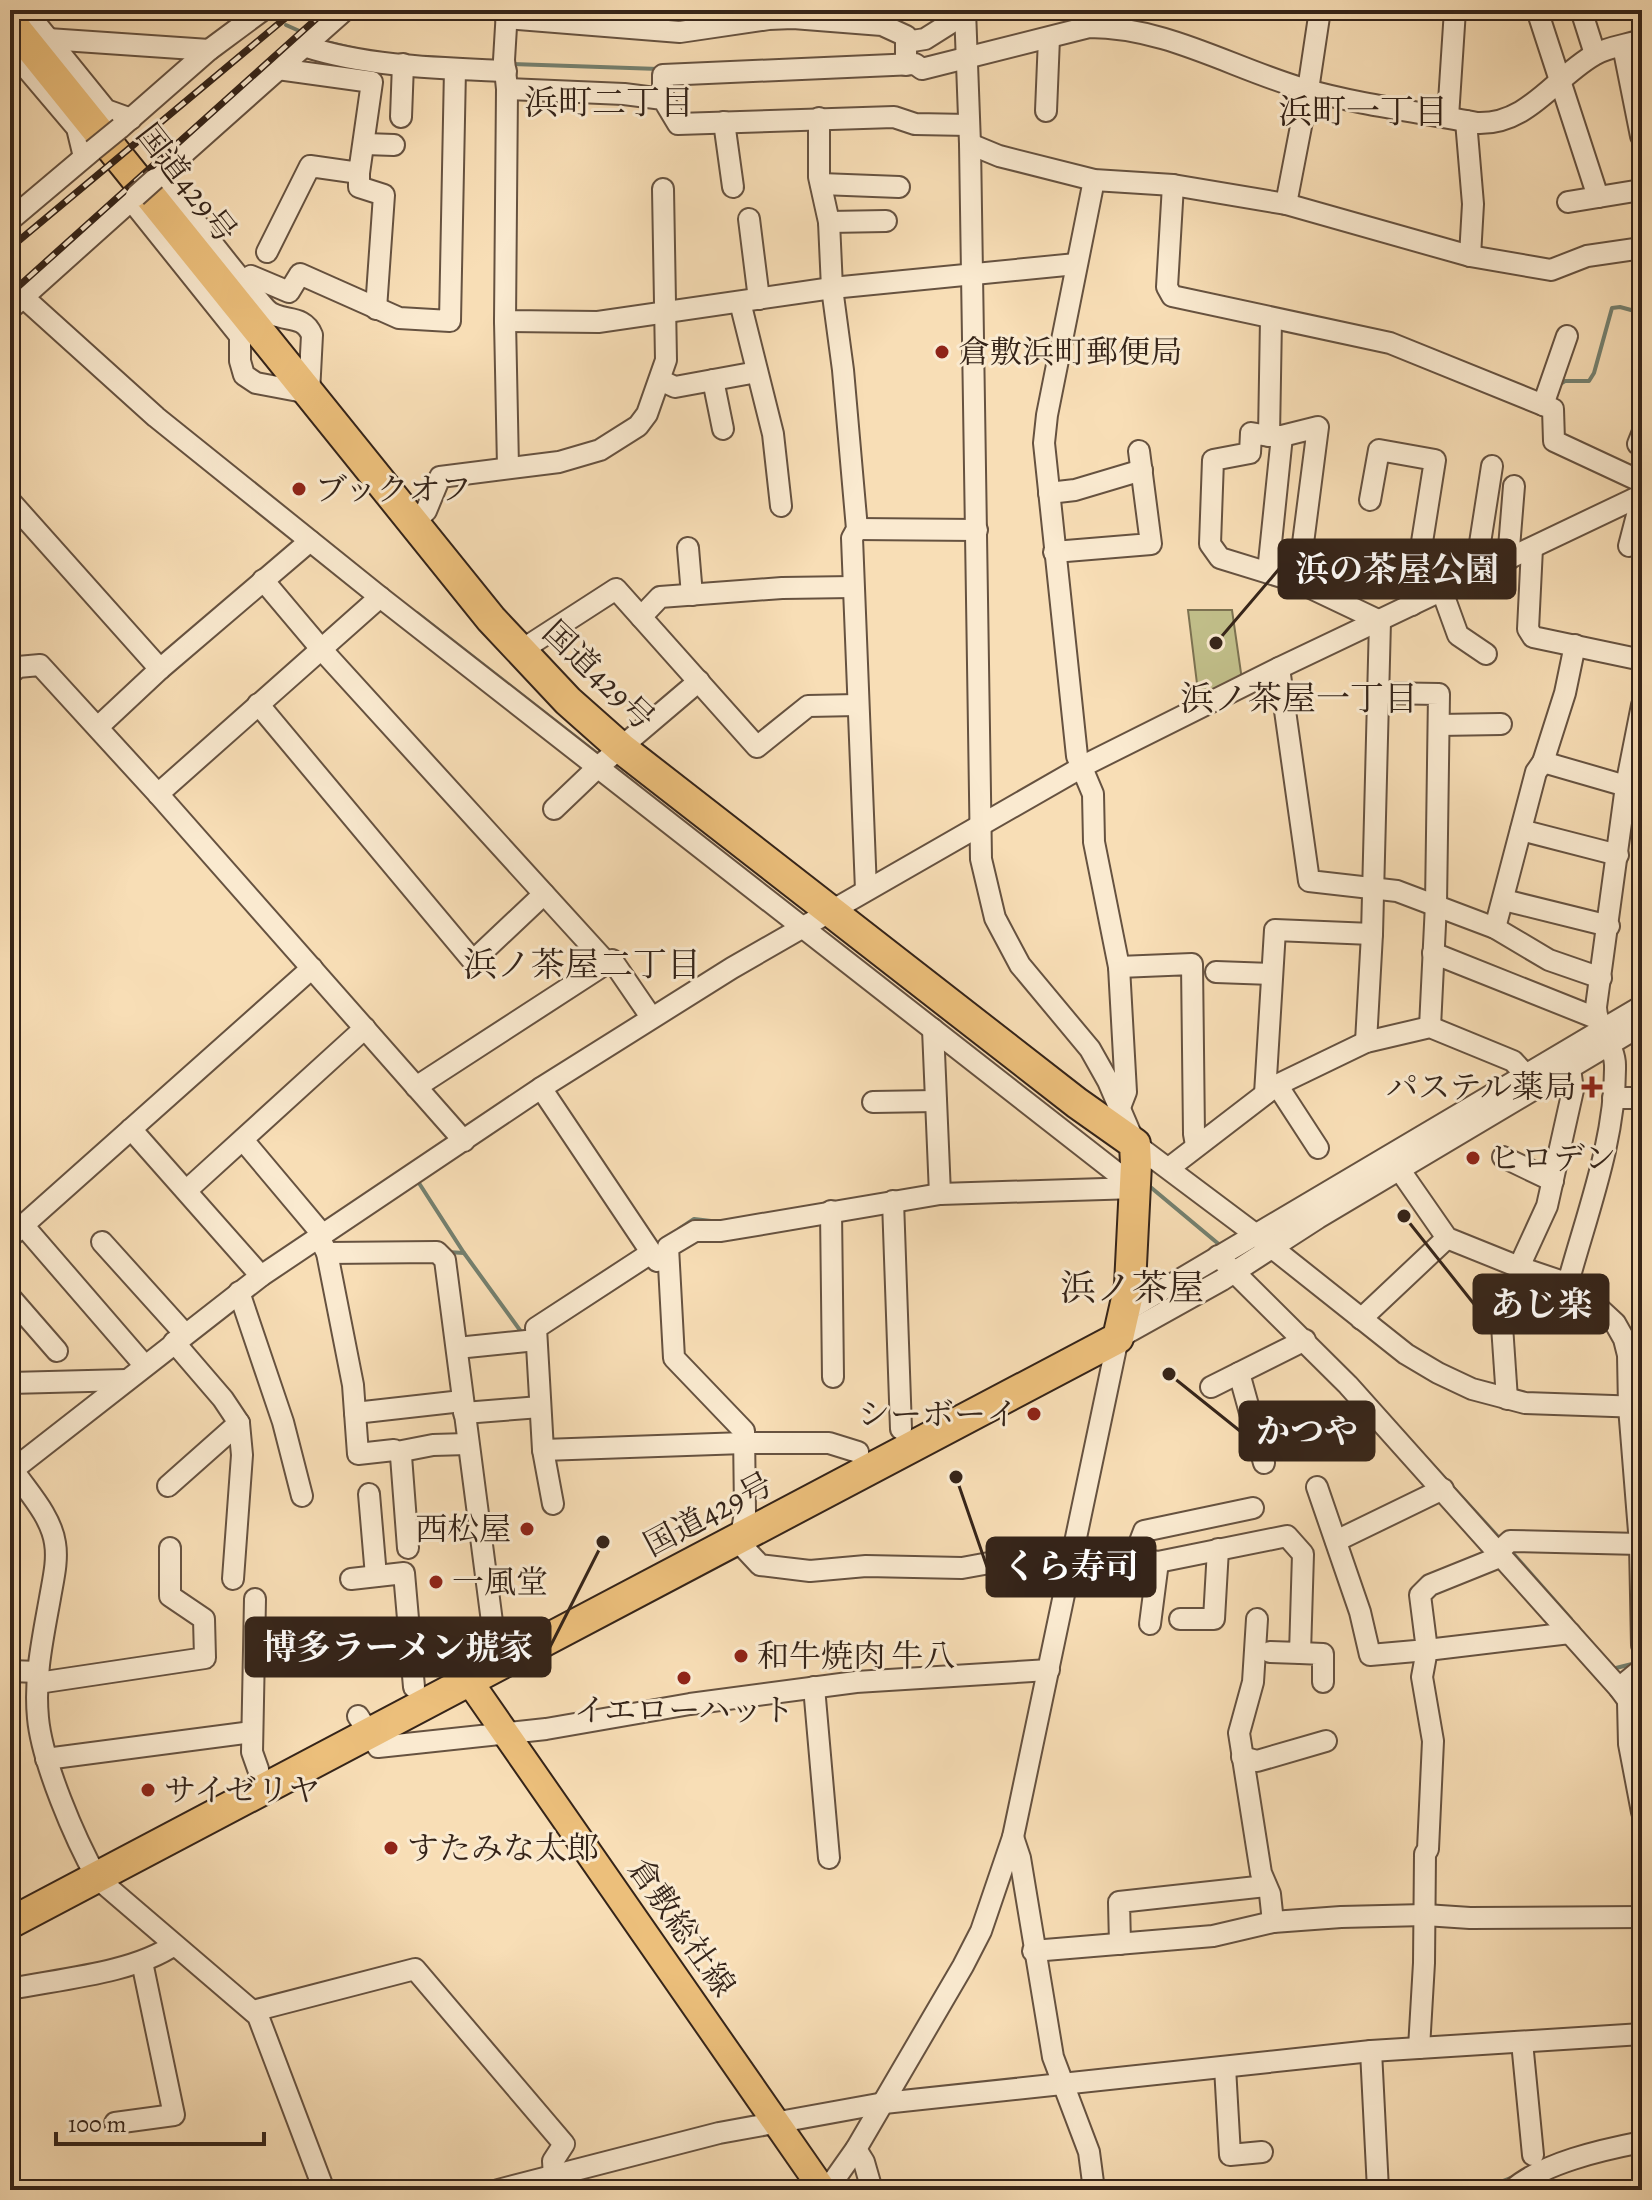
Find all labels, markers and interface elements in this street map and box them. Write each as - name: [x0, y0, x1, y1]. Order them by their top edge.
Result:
- district label: 浜町二丁目: [524, 79, 694, 126]
- district label: 浜町一丁目: [1278, 88, 1448, 135]
- street label: 国道429号: [126, 114, 248, 252]
- place label: 倉敷浜町郵便局: [958, 330, 1182, 374]
- marker: 倉敷浜町郵便局: [933, 343, 951, 361]
- place label: ブックオフ: [315, 467, 472, 511]
- marker: ブックオフ: [290, 480, 308, 498]
- callout: 浜の茶屋公園: [1279, 540, 1515, 598]
- text: 浜の茶屋公園: [1295, 546, 1499, 593]
- street label: 国道429号: [533, 610, 665, 740]
- district label: 浜ノ茶屋一丁目: [1180, 675, 1418, 722]
- district label: 浜ノ茶屋二丁目: [463, 941, 701, 988]
- place label: パステル薬局: [1386, 1065, 1576, 1109]
- marker: パステル薬局: [1583, 1078, 1601, 1096]
- place label: ヒロデン: [1489, 1136, 1616, 1180]
- marker: ヒロデン: [1464, 1149, 1482, 1167]
- district label: 浜ノ茶屋: [1060, 1263, 1204, 1312]
- callout: あじ楽: [1474, 1275, 1608, 1333]
- text: あじ楽: [1490, 1281, 1592, 1328]
- place label: シーボーイ: [858, 1392, 1018, 1436]
- callout: かつや: [1240, 1402, 1374, 1460]
- marker: シーボーイ: [1025, 1405, 1043, 1423]
- text: かつや: [1256, 1408, 1358, 1455]
- street label: 国道429号: [636, 1462, 780, 1566]
- place label: 西松屋: [415, 1507, 511, 1551]
- marker: 西松屋: [518, 1520, 536, 1538]
- callout: くら寿司: [987, 1538, 1155, 1596]
- text: くら寿司: [1003, 1543, 1139, 1590]
- place label: 一風堂: [452, 1560, 548, 1604]
- marker: 一風堂: [427, 1573, 445, 1591]
- callout: 博多ラーメン琥家: [246, 1618, 550, 1676]
- text: 博多ラーメン琥家: [263, 1624, 533, 1671]
- place label: 和牛焼肉 牛八: [757, 1634, 955, 1678]
- marker: 和牛焼肉 牛八: [732, 1647, 750, 1665]
- marker: イエローハット: [675, 1669, 693, 1687]
- place label: イエローハット: [573, 1688, 795, 1732]
- place label: サイゼリヤ: [164, 1768, 320, 1812]
- marker: サイゼリヤ: [139, 1781, 157, 1799]
- place label: すたみな太郎: [407, 1826, 599, 1870]
- marker: すたみな太郎: [382, 1839, 400, 1857]
- street label: 倉敷総社線: [618, 1849, 746, 2005]
- scale bar: [56, 2096, 264, 2146]
- text: 100 m: [68, 2108, 127, 2140]

